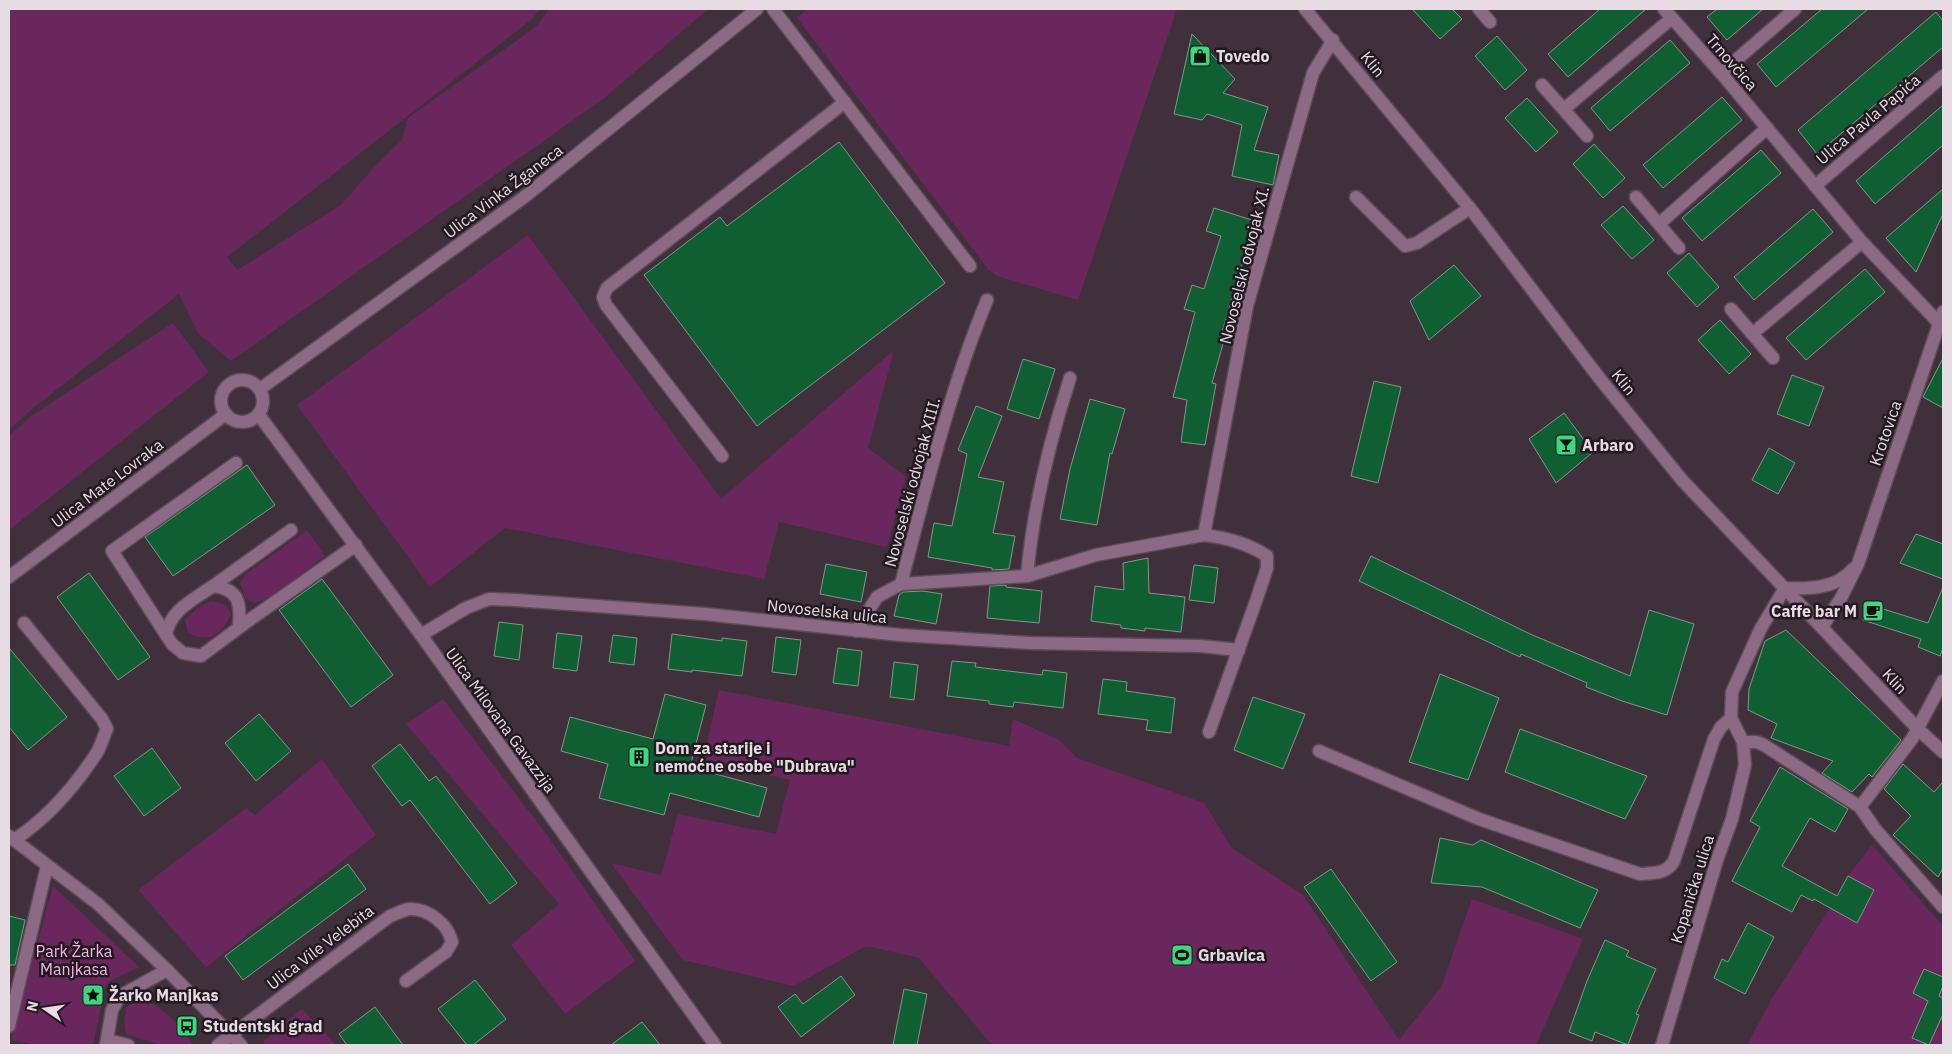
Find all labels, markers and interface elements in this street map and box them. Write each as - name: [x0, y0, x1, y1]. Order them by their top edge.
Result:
- street label: Trnovčica: [1702, 30, 1762, 95]
- shop icon: Tovedo: [1188, 44, 1212, 68]
- place label: Tovedo: [1216, 46, 1269, 66]
- street label: Klin: [1357, 47, 1389, 81]
- street label: Ulica Pavla Papića: [1812, 69, 1925, 168]
- street label: Ulica Vinka Žganeca: [440, 139, 567, 242]
- street label: Novoselski odvojak XI.: [1215, 184, 1273, 346]
- street label: Klin: [1608, 365, 1640, 399]
- street label: Novoselski odvojak XIII.: [880, 395, 944, 569]
- street label: Krotovica: [1865, 397, 1906, 468]
- bar icon: Arbaro: [1554, 433, 1578, 457]
- street label: Ulica Mate Lovraka: [47, 434, 167, 532]
- place label: Arbaro: [1582, 435, 1634, 455]
- street label: Novoselska ulica: [766, 595, 888, 627]
- cafe icon: Caffe bar M: [1861, 599, 1885, 623]
- place label: Caffe bar M: [1771, 601, 1857, 621]
- street label: Ulica Milovana Gavazzija: [442, 643, 561, 797]
- street label: Klin: [1878, 664, 1912, 698]
- place label: Dom za starije i nemoćne osobe "Dubrava": [655, 738, 855, 776]
- building icon: Dom za starije i nemoćne osobe "Dubrava": [627, 745, 651, 769]
- street label: Kopanička ulica: [1666, 832, 1718, 946]
- street label: Ulica Vile Velebita: [263, 900, 378, 994]
- park label: Park Žarka Manjkasa: [36, 941, 113, 979]
- sports icon: Grbavica: [1170, 943, 1194, 967]
- place label: Grbavica: [1198, 945, 1265, 965]
- place icon: Žarko Manjkas: [81, 983, 105, 1007]
- north arrow: [20, 984, 70, 1034]
- place label: Žarko Manjkas: [109, 984, 219, 1005]
- text: N: [22, 999, 42, 1013]
- bus stop icon: Studentski grad: [175, 1014, 199, 1038]
- place label: Studentski grad: [203, 1016, 323, 1036]

